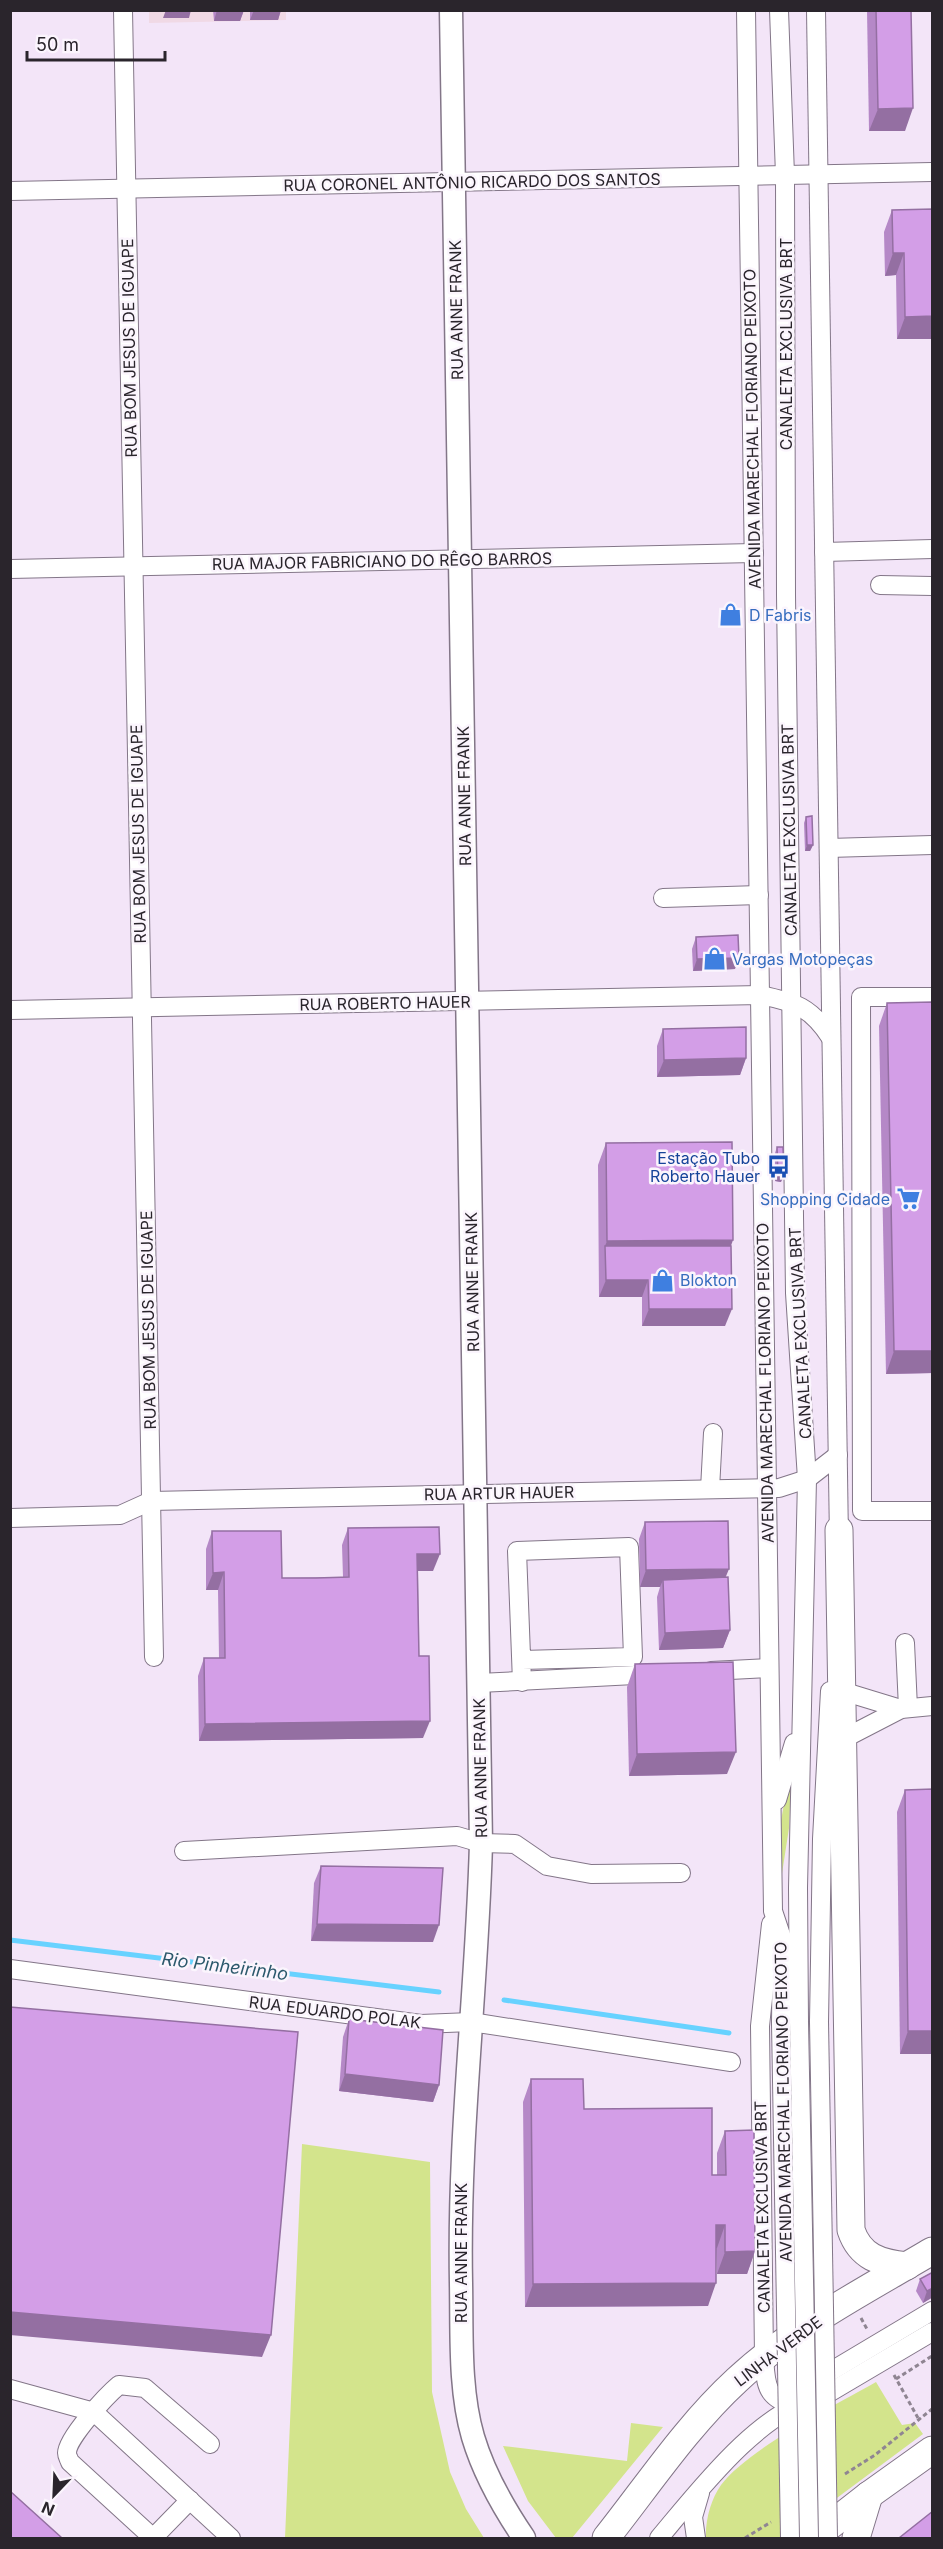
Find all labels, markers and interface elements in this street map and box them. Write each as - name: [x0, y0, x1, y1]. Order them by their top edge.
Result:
- scale bar: [27, 24, 165, 62]
- text: 50 m: [36, 34, 79, 55]
- street label: RUA CORONEL ANTÔNIO RICARDO DOS SANTOS: [283, 169, 661, 195]
- street label: RUA BOM JESUS DE IGUAPE: [117, 238, 141, 458]
- street label: CANALETA EXCLUSIVA BRT: [776, 238, 796, 450]
- street label: RUA ANNE FRANK: [445, 239, 467, 380]
- street label: AVENIDA MARECHAL FLORIANO PEIXOTO: [739, 269, 765, 589]
- street label: RUA MAJOR FABRICIANO DO RÊGO BARROS: [212, 548, 552, 574]
- shop icon: D Fabris: [718, 602, 744, 628]
- place label: D Fabris: [749, 605, 811, 625]
- street label: RUA BOM JESUS DE IGUAPE: [126, 724, 150, 944]
- street label: CANALETA EXCLUSIVA BRT: [777, 724, 801, 936]
- street label: RUA ANNE FRANK: [453, 725, 475, 866]
- shop icon: Vargas Motopeças: [701, 946, 727, 972]
- place label: Vargas Motopeças: [732, 949, 873, 969]
- street label: RUA ROBERTO HAUER: [299, 992, 471, 1014]
- place label: Estação Tubo Roberto Hauer: [650, 1148, 760, 1186]
- bus stop icon: Estação Tubo Roberto Hauer: [765, 1154, 791, 1180]
- supermarket icon: Shopping Cidade: [895, 1186, 921, 1212]
- place label: Shopping Cidade: [760, 1189, 890, 1209]
- street label: RUA BOM JESUS DE IGUAPE: [136, 1210, 160, 1430]
- street label: RUA ANNE FRANK: [461, 1211, 483, 1352]
- street label: AVENIDA MARECHAL FLORIANO PEIXOTO: [752, 1223, 778, 1543]
- street label: CANALETA EXCLUSIVA BRT: [784, 1226, 816, 1440]
- shop icon: Blokton: [649, 1267, 675, 1293]
- place label: Blokton: [680, 1270, 737, 1290]
- street label: RUA ARTUR HAUER: [424, 1482, 574, 1504]
- street label: RUA ANNE FRANK: [469, 1697, 491, 1838]
- street label: AVENIDA MARECHAL FLORIANO PEIXOTO: [770, 1942, 796, 2262]
- water label: Rio Pinheirinho: [161, 1948, 289, 1984]
- street label: RUA EDUARDO POLAK: [248, 1992, 422, 2033]
- street label: CANALETA EXCLUSIVA BRT: [750, 2101, 774, 2313]
- street label: RUA ANNE FRANK: [451, 2183, 471, 2323]
- street label: LINHA VERDE: [730, 2311, 826, 2391]
- north arrow: [24, 2465, 84, 2525]
- text: N: [39, 2497, 58, 2520]

